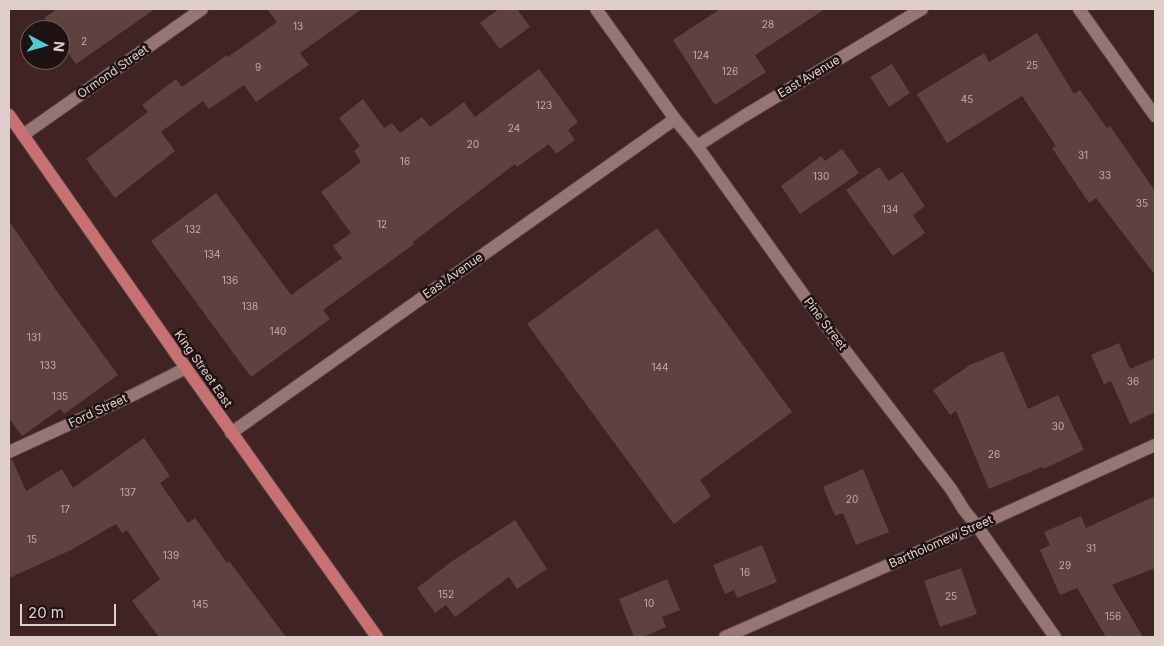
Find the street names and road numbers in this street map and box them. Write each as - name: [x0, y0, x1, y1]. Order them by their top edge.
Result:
- street label: Ormond Street: [75, 42, 151, 102]
- street label: East Avenue: [775, 53, 843, 101]
- street label: East Avenue: [420, 250, 486, 302]
- street label: Pine Street: [801, 295, 849, 353]
- street label: King Street East: [171, 328, 235, 410]
- street label: Ford Street: [67, 391, 129, 431]
- street label: Bartholomew Street: [887, 513, 995, 571]

